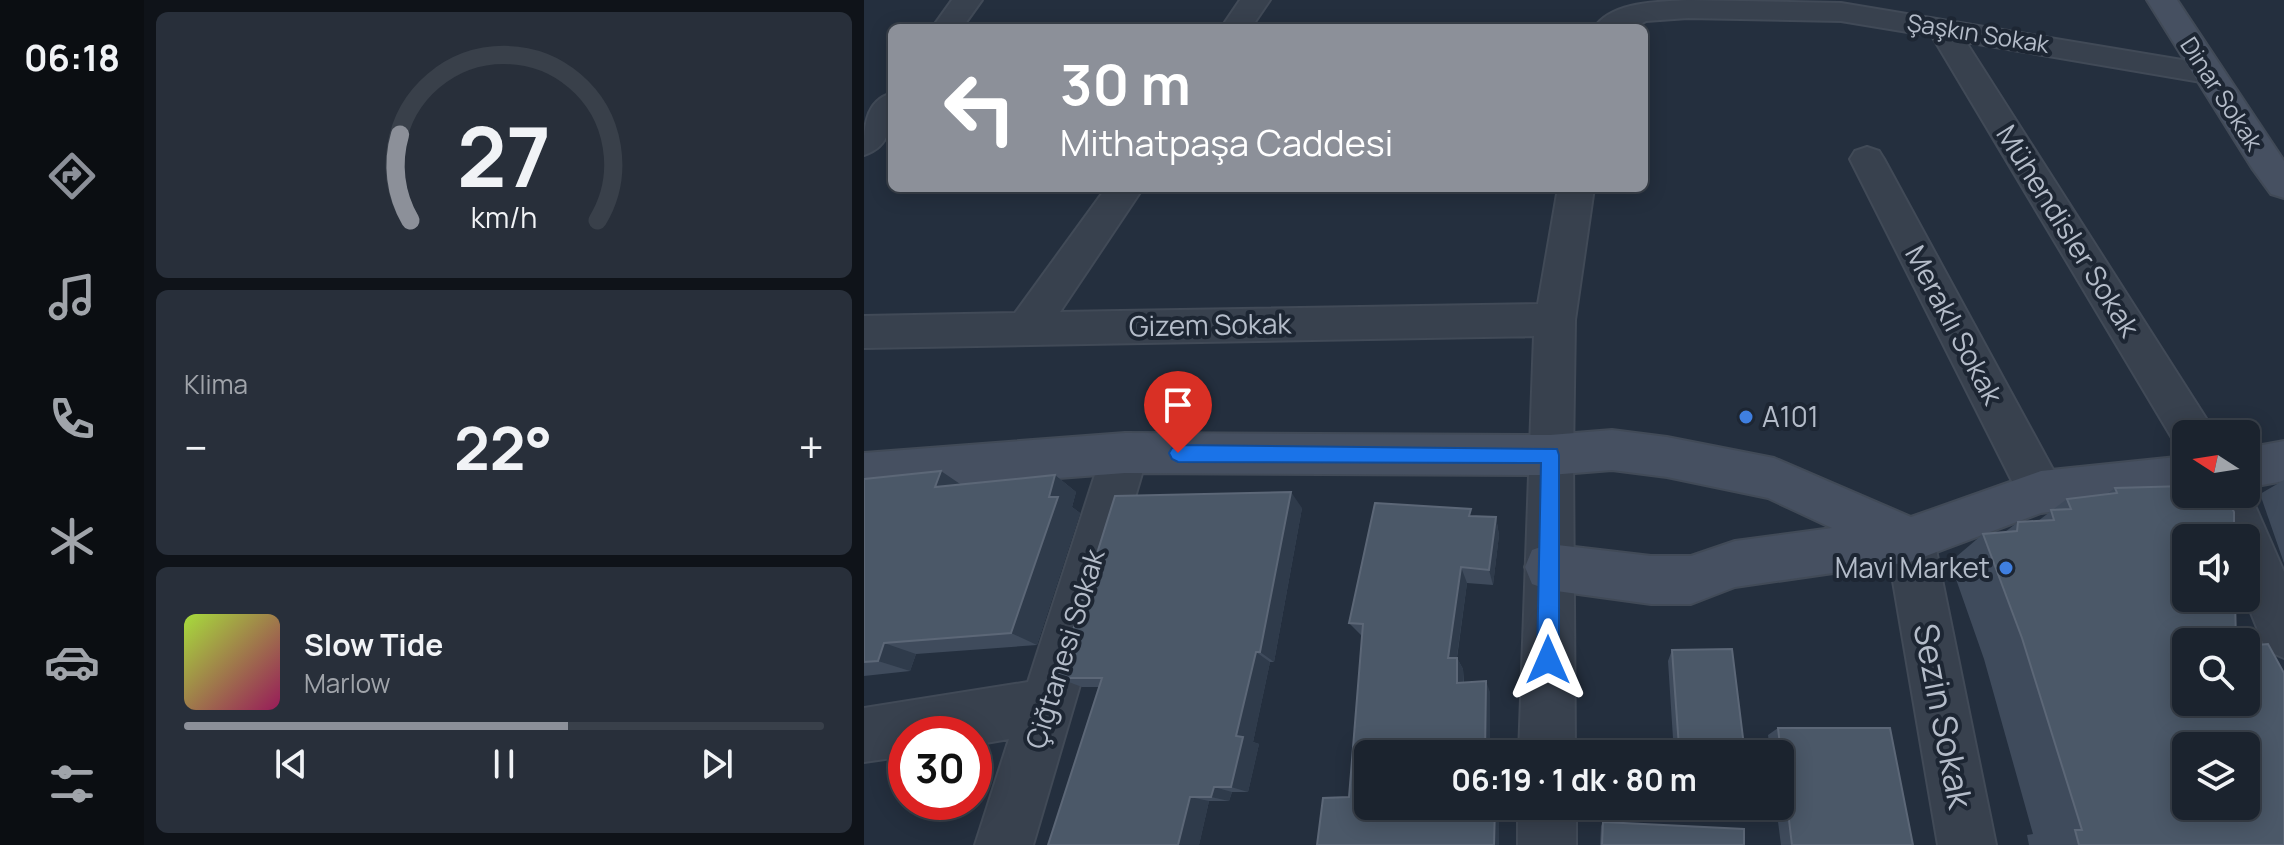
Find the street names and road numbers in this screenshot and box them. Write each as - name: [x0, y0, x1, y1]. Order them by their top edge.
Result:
- street label: Şaşkın Sokak: [1905, 5, 2053, 60]
- street label: Dinar Sokak: [2173, 30, 2272, 157]
- street label: Mühendisler Sokak: [1988, 117, 2150, 344]
- street label: Meraklı Sokak: [1897, 238, 2013, 412]
- street label: Gizem Sokak: [1128, 304, 1293, 344]
- street label: Çiğtanesi Sokak: [1016, 543, 1113, 753]
- street label: Sezin Sokak: [1904, 619, 1985, 813]

